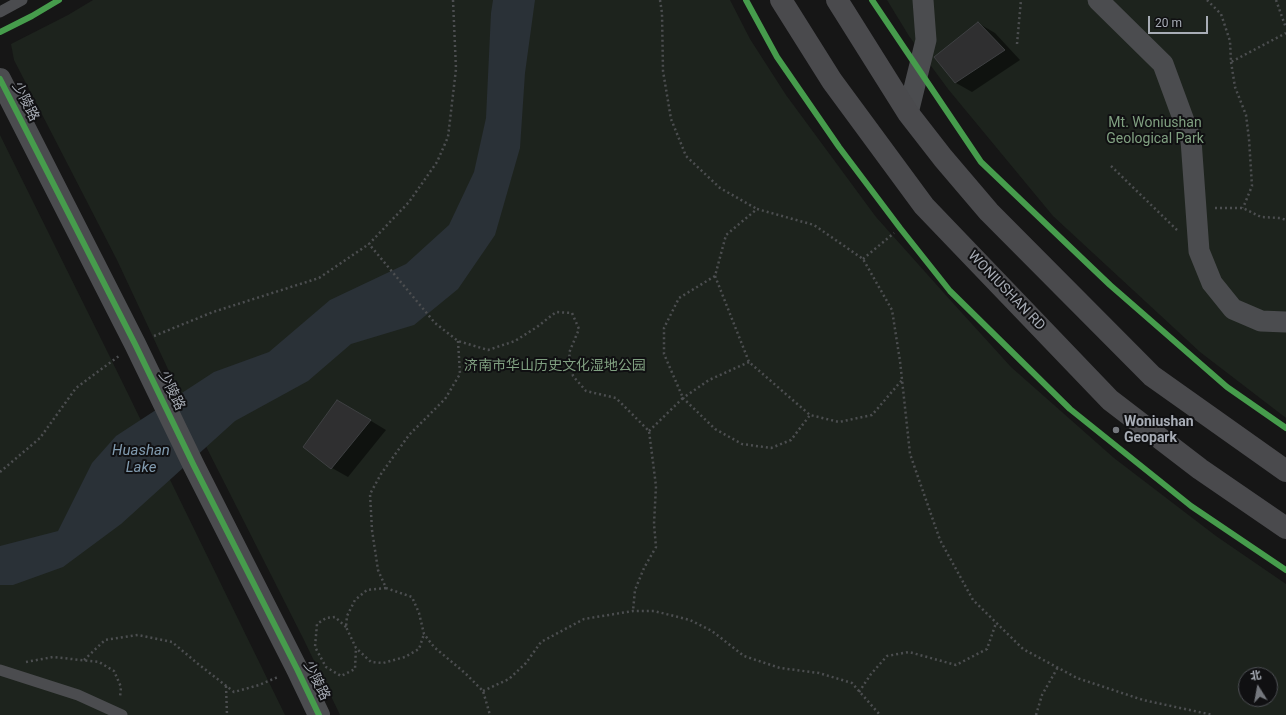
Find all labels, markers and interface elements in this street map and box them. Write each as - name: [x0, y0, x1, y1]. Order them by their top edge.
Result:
- scale bar: [1150, 8, 1210, 34]
- text: 20 m: [1155, 16, 1182, 30]
- street label: 少陵路: [8, 79, 42, 125]
- park label: Mt. Woniushan Geological Park: [1106, 115, 1204, 148]
- street label: WONIUSHAN RD: [964, 248, 1048, 334]
- park label: 济南市华山历史文化湿地公园: [464, 358, 646, 374]
- street label: 少陵路: [154, 368, 188, 414]
- place label: Woniushan Geopark: [1124, 414, 1194, 446]
- marker: Woniushan Geopark: [1111, 425, 1121, 435]
- water label: Huashan Lake: [112, 442, 170, 477]
- street label: 少陵路: [299, 658, 333, 704]
- north arrow: [1238, 667, 1278, 707]
- text: 北: [1249, 668, 1262, 683]

